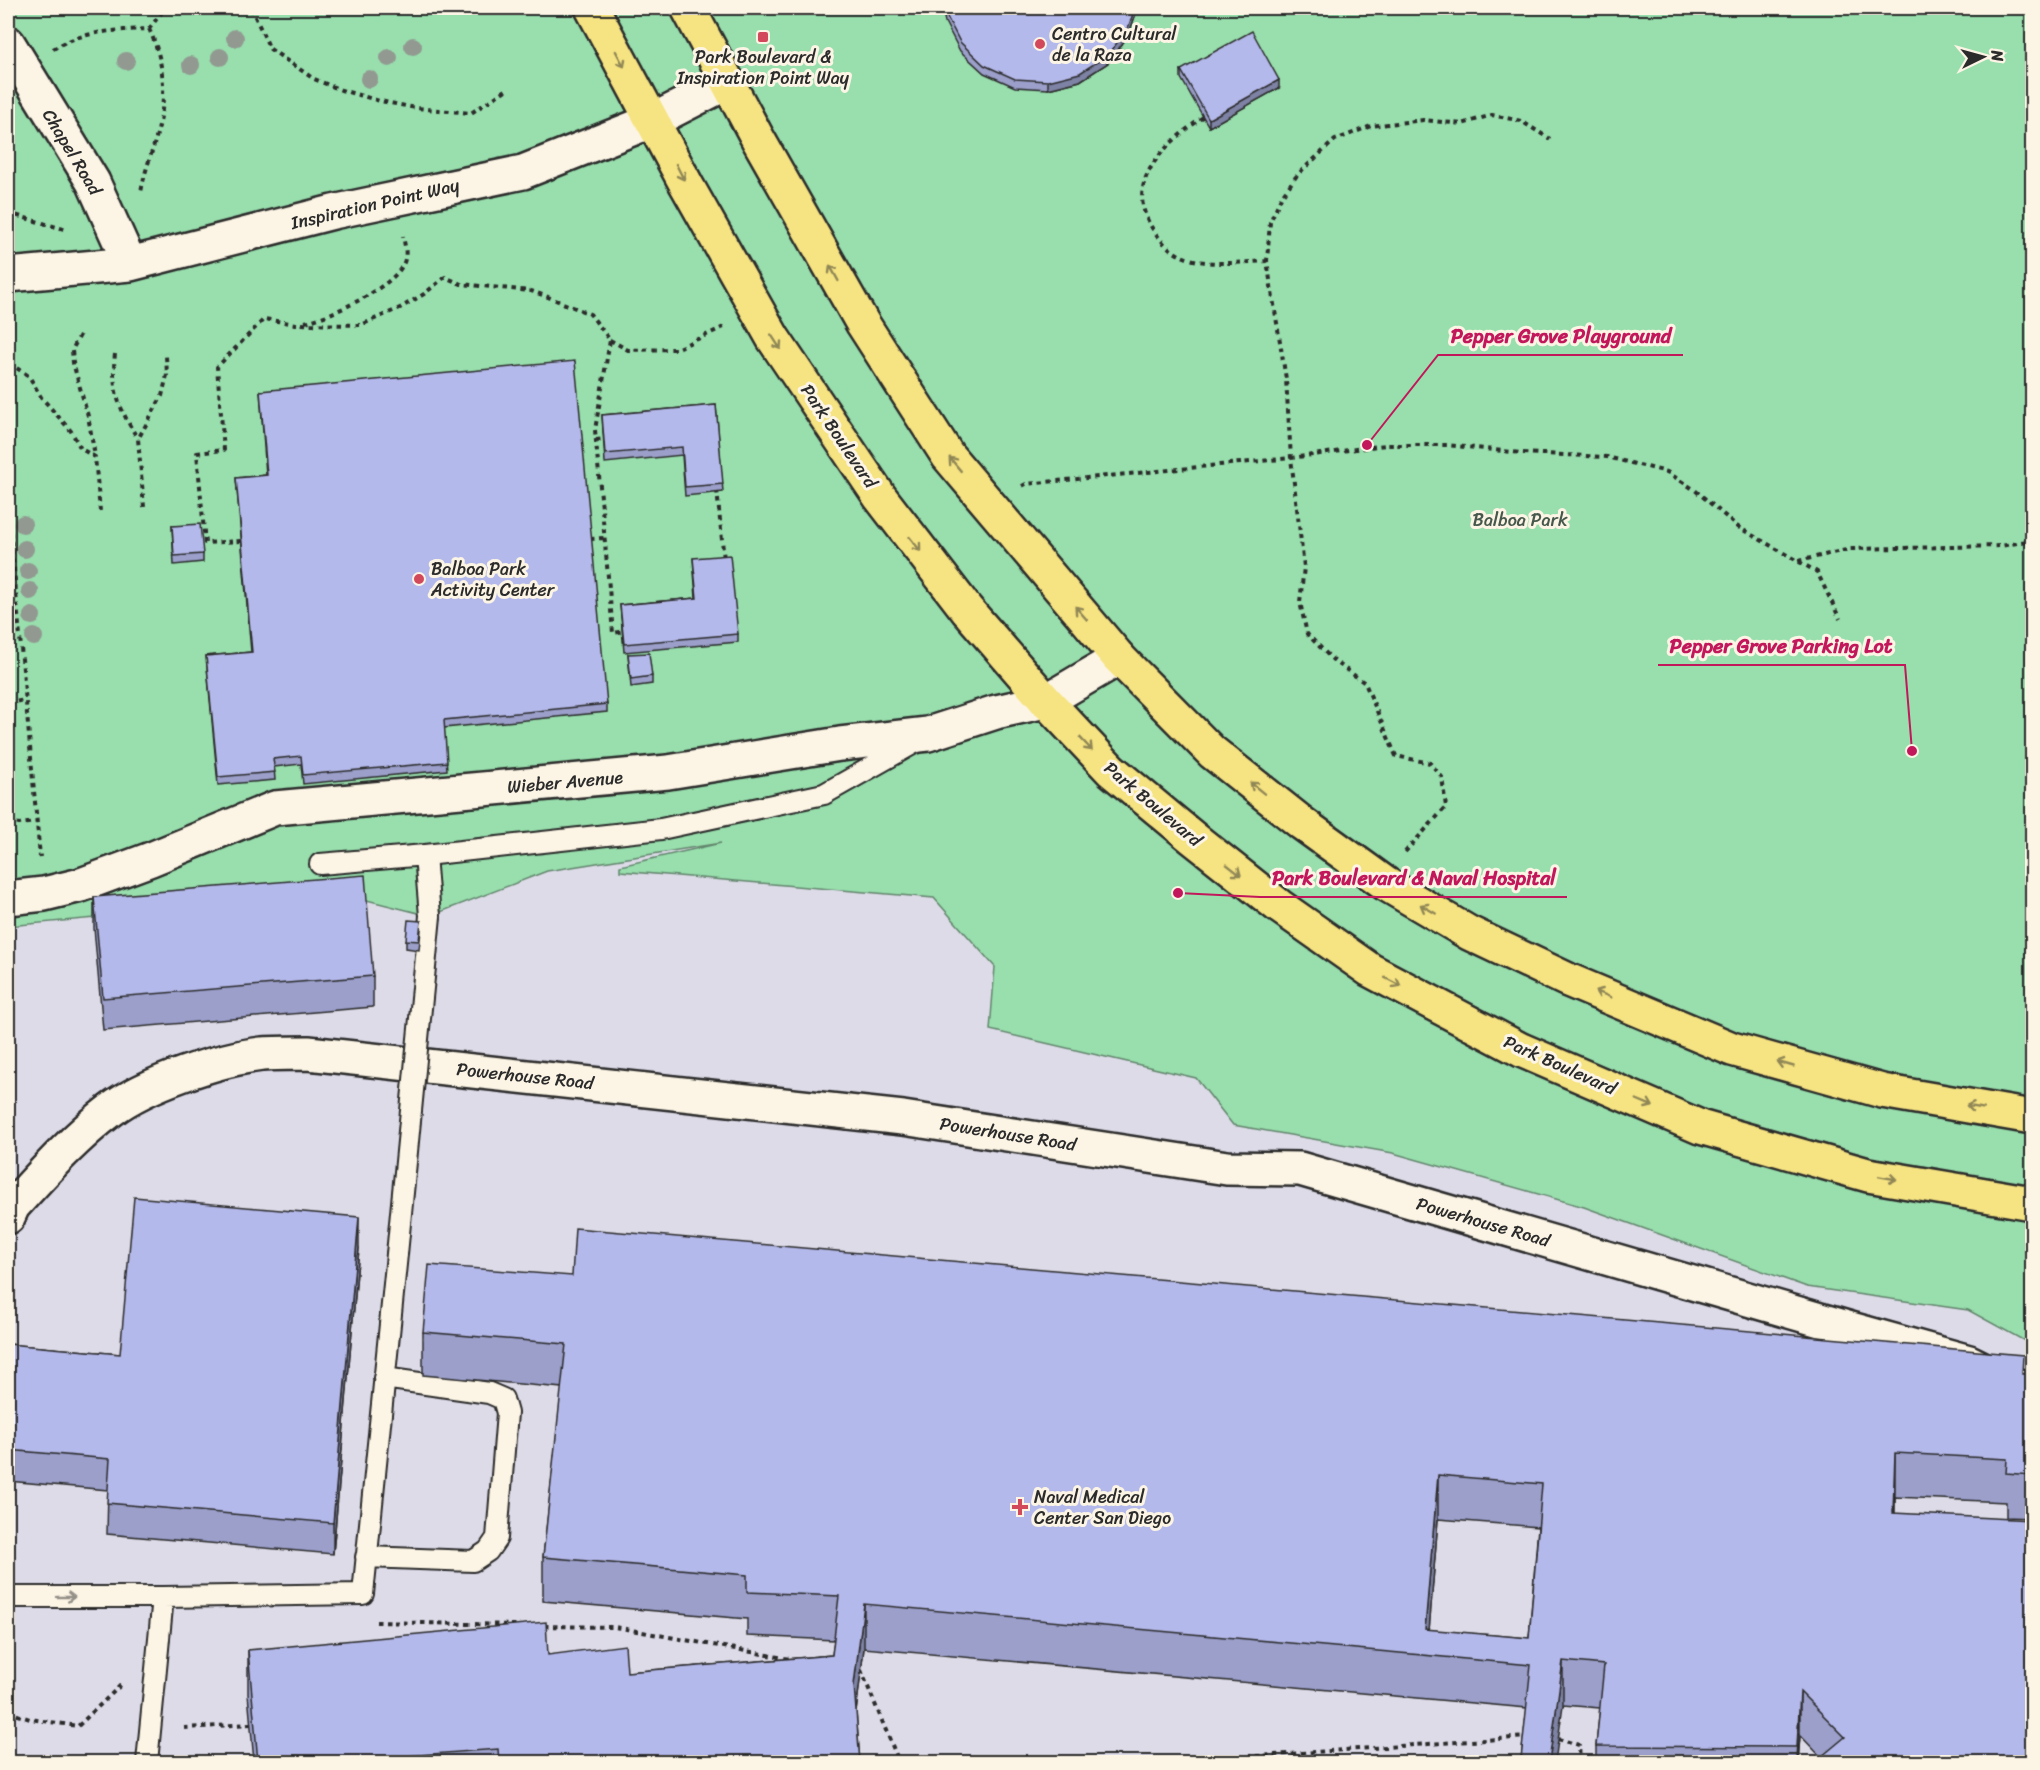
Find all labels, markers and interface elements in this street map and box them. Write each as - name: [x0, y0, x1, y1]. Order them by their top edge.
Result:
- place label: Centro Cultural de la Raza: [1052, 18, 1177, 71]
- north arrow: [1953, 27, 2013, 87]
- marker: Park Boulevard & Inspiration Point Way: [756, 30, 770, 44]
- marker: Centro Cultural de la Raza: [1033, 37, 1047, 51]
- place label: Park Boulevard & Inspiration Point Way: [676, 41, 850, 94]
- text: N: [1982, 48, 2012, 63]
- one-way arrow: [614, 50, 626, 67]
- street label: Chapel Road: [33, 102, 111, 203]
- one-way arrow: [675, 163, 687, 181]
- street label: Inspiration Point Way: [287, 169, 463, 239]
- one-way arrow: [828, 265, 840, 282]
- callout: Pepper Grove Playground: [1438, 317, 1683, 355]
- text: Pepper Grove Playground: [1451, 319, 1673, 354]
- one-way arrow: [771, 333, 783, 350]
- street label: Park Boulevard: [792, 377, 887, 496]
- one-way arrow: [948, 456, 961, 472]
- park label: Balboa Park: [1473, 504, 1568, 536]
- one-way arrow: [909, 535, 922, 551]
- place label: Balboa Park Activity Center: [430, 553, 556, 606]
- marker: Balboa Park Activity Center: [412, 572, 426, 586]
- one-way arrow: [1074, 606, 1088, 621]
- callout: Pepper Grove Parking Lot: [1658, 627, 1905, 665]
- text: Pepper Grove Parking Lot: [1670, 629, 1893, 664]
- one-way arrow: [1079, 736, 1093, 751]
- street label: Park Boulevard: [1097, 753, 1211, 856]
- street label: Wieber Avenue: [506, 761, 625, 803]
- one-way arrow: [1249, 781, 1265, 794]
- callout: Park Boulevard & Naval Hospital: [1260, 859, 1567, 897]
- text: Park Boulevard & Naval Hospital: [1272, 861, 1557, 896]
- one-way arrow: [1226, 864, 1242, 877]
- one-way arrow: [1420, 903, 1437, 915]
- one-way arrow: [1384, 977, 1402, 988]
- one-way arrow: [1594, 988, 1612, 999]
- street label: Park Boulevard: [1498, 1026, 1623, 1105]
- street label: Powerhouse Road: [455, 1053, 597, 1099]
- one-way arrow: [1776, 1058, 1795, 1069]
- one-way arrow: [1635, 1098, 1653, 1109]
- one-way arrow: [1966, 1101, 1985, 1112]
- street label: Powerhouse Road: [937, 1107, 1080, 1161]
- one-way arrow: [1877, 1173, 1897, 1184]
- street label: Powerhouse Road: [1412, 1188, 1555, 1257]
- place label: Naval Medical Center San Diego: [1034, 1481, 1171, 1534]
- marker: Naval Medical Center San Diego: [1011, 1498, 1029, 1516]
- one-way arrow: [55, 1591, 75, 1603]

